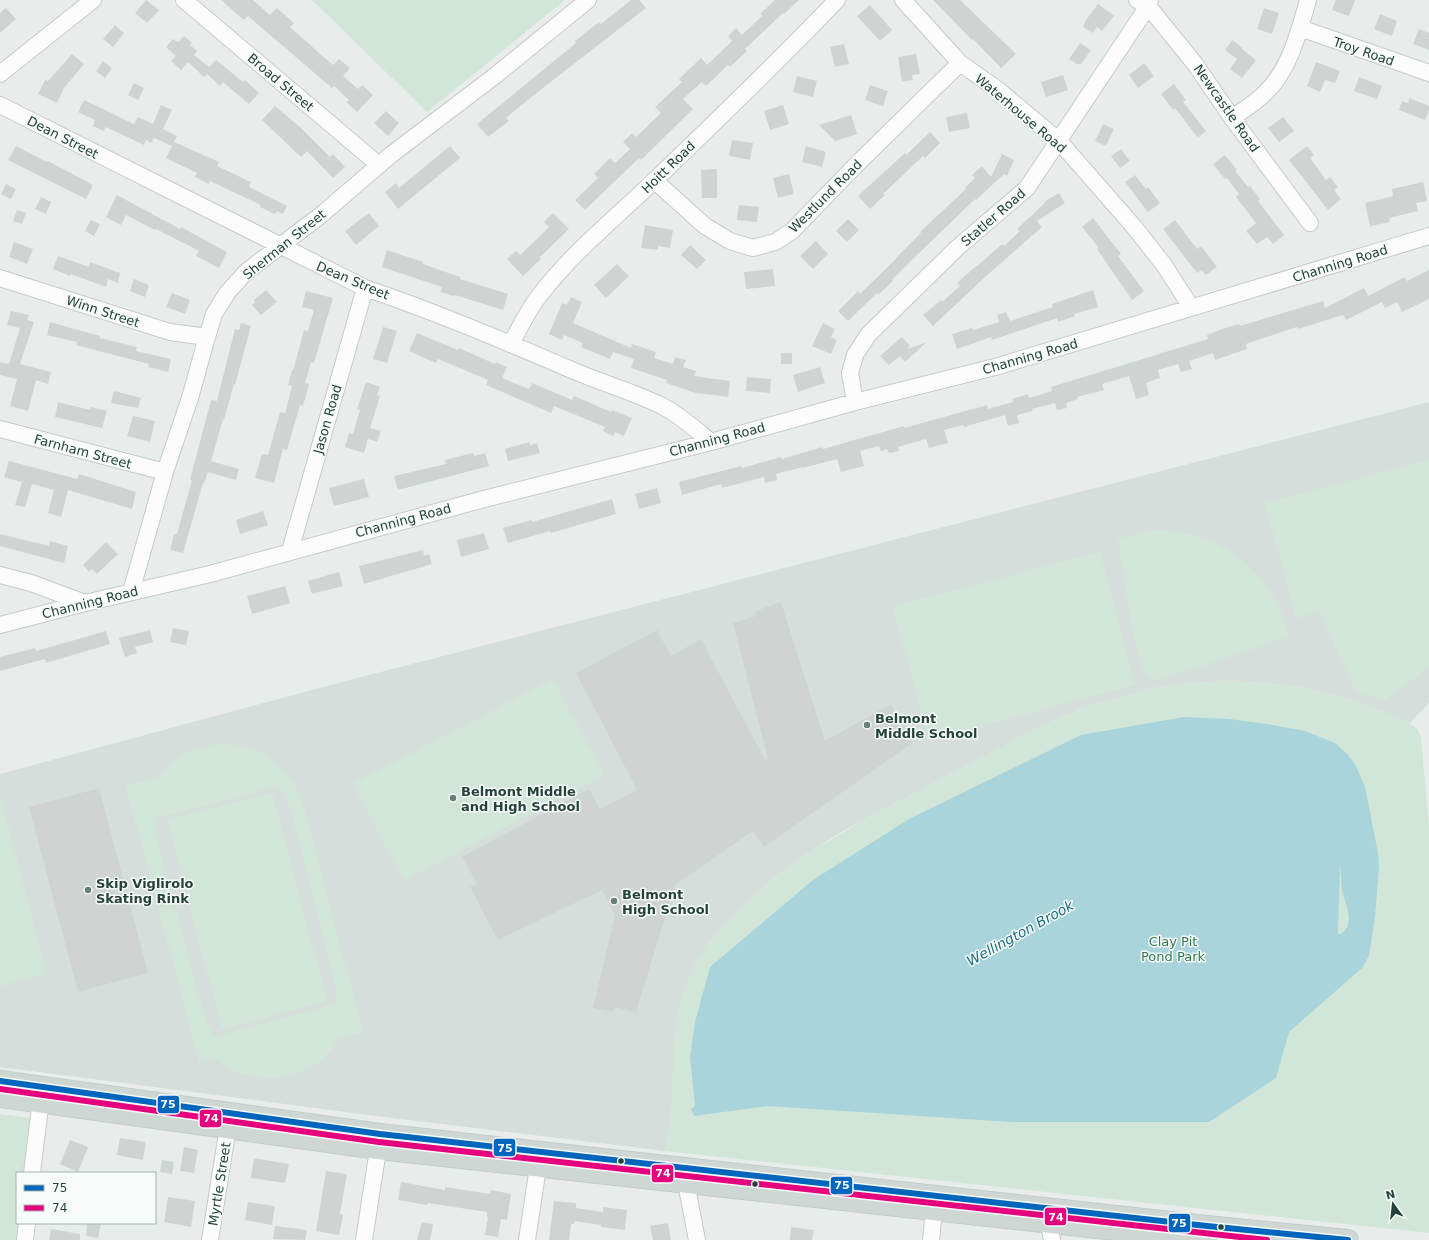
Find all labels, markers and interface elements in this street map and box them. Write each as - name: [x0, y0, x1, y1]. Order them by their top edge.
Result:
- street label: Troy Road: [1330, 34, 1396, 69]
- street label: Broad Street: [245, 50, 317, 114]
- street label: Newcastle Road: [1191, 62, 1262, 155]
- street label: Waterhouse Road: [972, 71, 1069, 156]
- street label: Dean Street: [25, 113, 101, 162]
- street label: Hoitt Road: [639, 138, 698, 196]
- street label: Westlund Road: [786, 157, 865, 236]
- street label: Statler Road: [958, 185, 1028, 249]
- street label: Sherman Street: [240, 206, 329, 282]
- street label: Channing Road: [1291, 242, 1389, 285]
- street label: Dean Street: [314, 258, 392, 303]
- street label: Winn Street: [64, 293, 141, 330]
- street label: Channing Road: [981, 336, 1080, 377]
- street label: Jason Road: [310, 383, 345, 457]
- street label: Channing Road: [668, 419, 767, 459]
- street label: Farnham Street: [33, 431, 133, 472]
- street label: Channing Road: [354, 500, 453, 540]
- street label: Channing Road: [40, 583, 140, 622]
- place label: Belmont Middle School: [875, 711, 977, 741]
- marker: Belmont Middle School: [862, 720, 872, 730]
- place label: Belmont Middle and High School: [461, 784, 580, 814]
- marker: Belmont Middle and High School: [448, 793, 458, 803]
- place label: Skip Viglirolo Skating Rink: [96, 876, 194, 906]
- marker: Skip Viglirolo Skating Rink: [83, 885, 93, 895]
- place label: Belmont High School: [622, 887, 709, 917]
- marker: Belmont High School: [609, 896, 619, 906]
- water label: Wellington Brook: [964, 897, 1077, 969]
- park label: Clay Pit Pond Park: [1141, 934, 1205, 964]
- line badge: 75: [157, 1095, 180, 1114]
- text: 75: [160, 1098, 176, 1111]
- line badge: 74: [199, 1109, 222, 1128]
- text: 74: [203, 1112, 219, 1125]
- line badge: 75: [493, 1138, 516, 1157]
- street label: Myrtle Street: [205, 1141, 234, 1227]
- text: 75: [497, 1142, 513, 1155]
- unlabelled marker: [616, 1156, 626, 1166]
- line badge: 74: [651, 1164, 674, 1183]
- text: 74: [655, 1167, 671, 1180]
- legend: [16, 1172, 156, 1224]
- line badge: 75: [830, 1176, 853, 1195]
- unlabelled marker: [750, 1179, 760, 1189]
- text: 75: [834, 1179, 850, 1192]
- text: 75: [52, 1181, 67, 1195]
- north arrow: [1373, 1184, 1413, 1224]
- text: N: [1384, 1187, 1397, 1202]
- text: 74: [52, 1201, 67, 1215]
- line badge: 74: [1044, 1207, 1067, 1226]
- text: 74: [1048, 1211, 1064, 1224]
- line badge: 75: [1168, 1213, 1191, 1233]
- text: 75: [1171, 1217, 1187, 1230]
- unlabelled marker: [1216, 1222, 1226, 1232]

